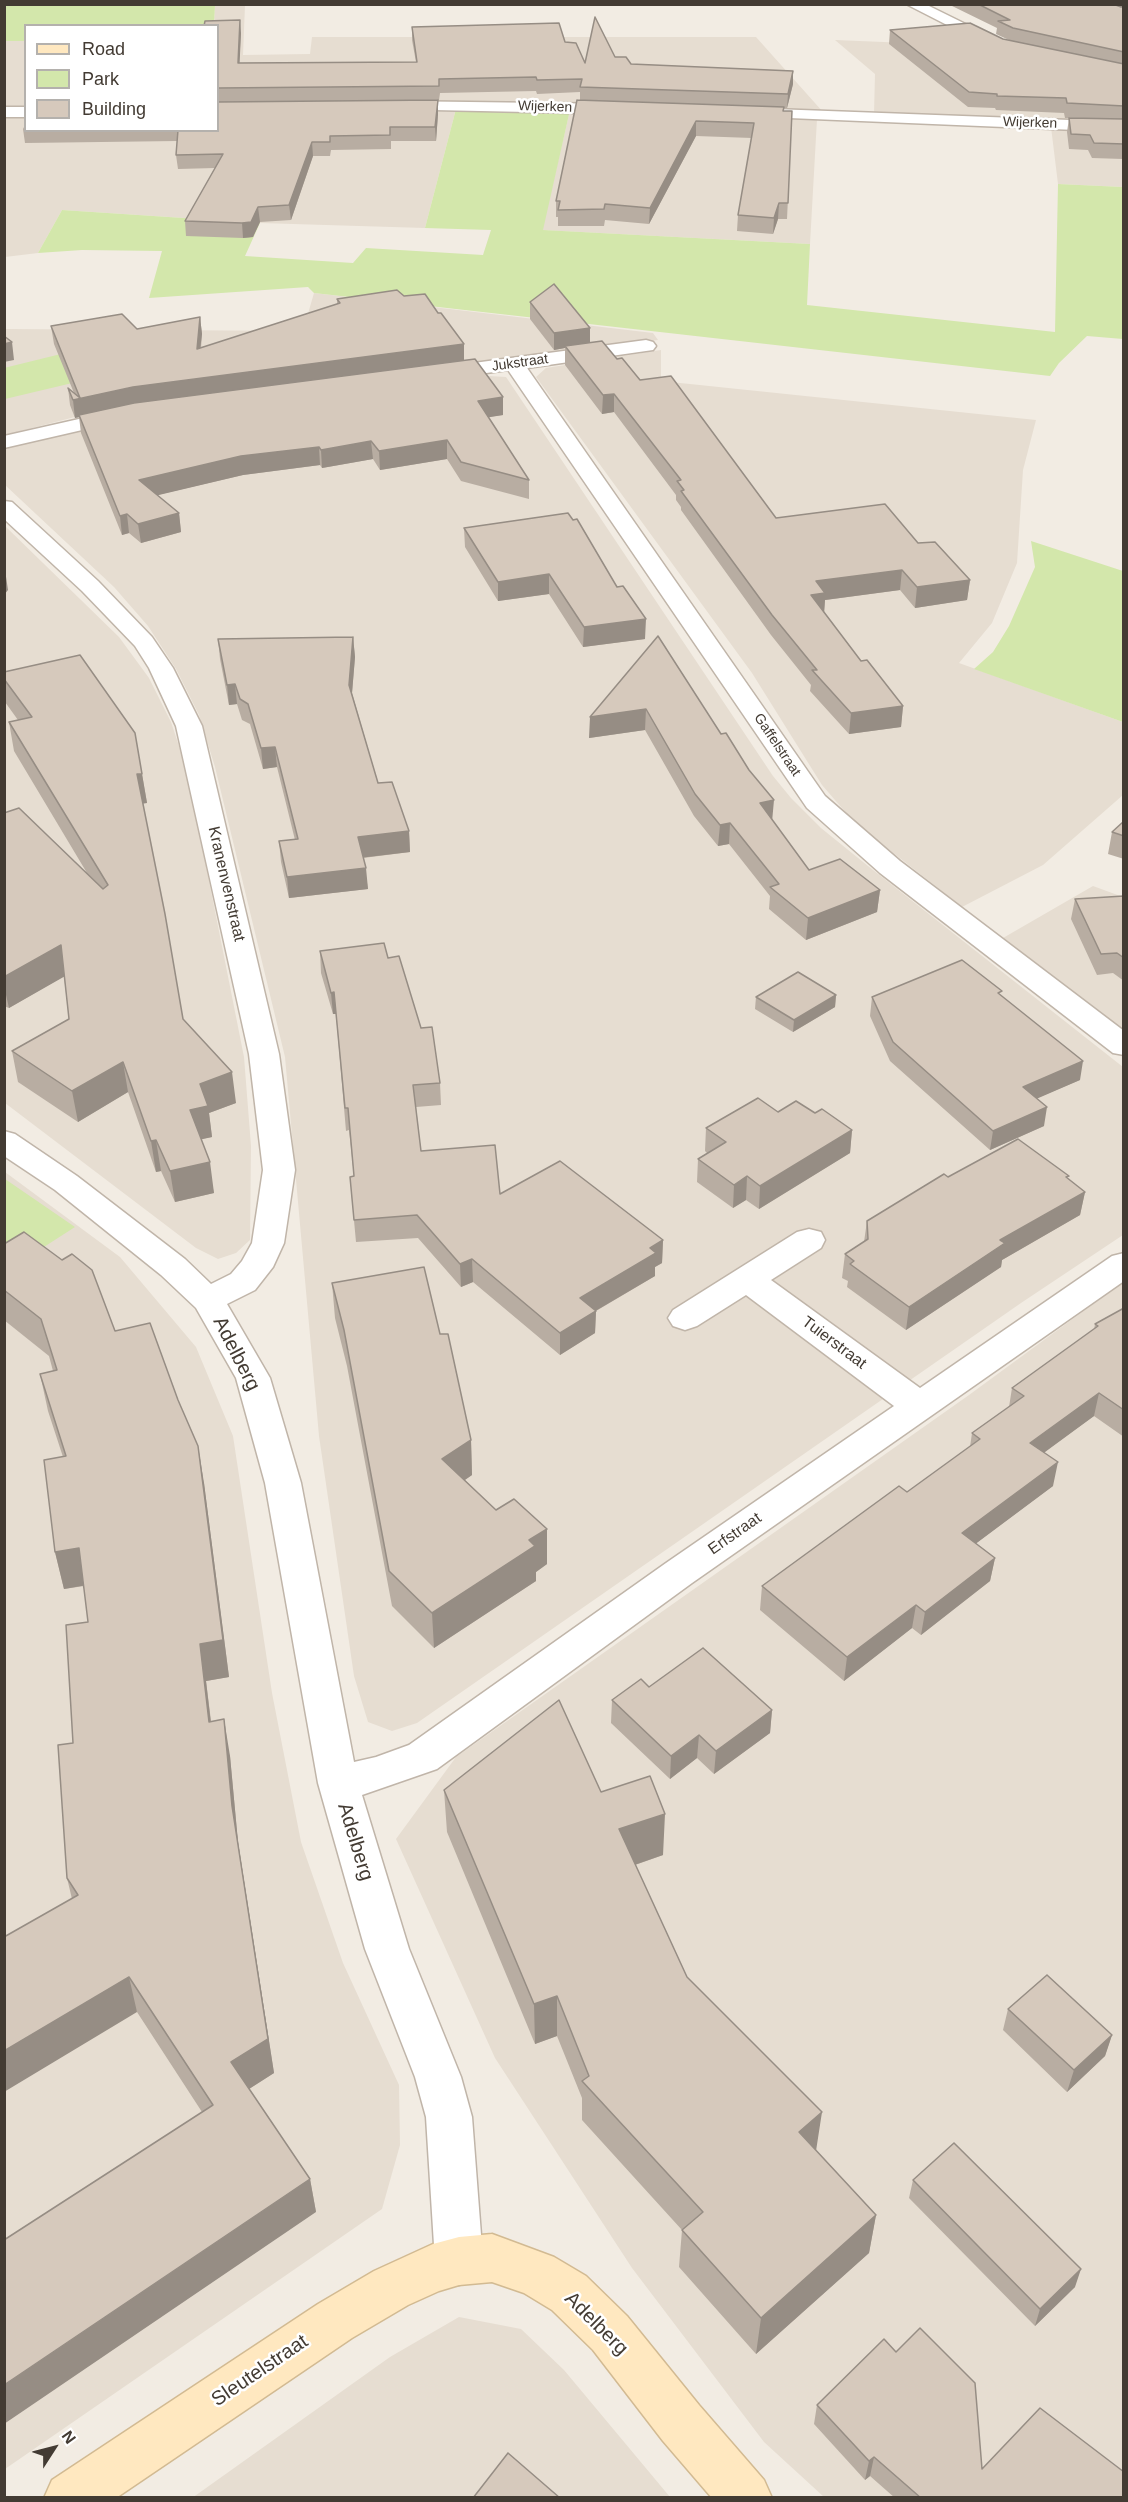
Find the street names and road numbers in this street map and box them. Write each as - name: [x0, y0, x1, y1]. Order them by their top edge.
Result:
- street label: Wijerken: [517, 98, 573, 116]
- street label: Wijerken: [1002, 114, 1058, 132]
- street label: Jukstraat: [491, 351, 549, 375]
- street label: Gaffelstraat: [750, 710, 804, 780]
- street label: Kranenvenstraat: [203, 825, 249, 943]
- street label: Adelberg: [207, 1313, 265, 1395]
- street label: Tuierstraat: [798, 1313, 870, 1373]
- street label: Erfstraat: [705, 1509, 765, 1559]
- street label: Adelberg: [332, 1800, 378, 1884]
- street label: Adelberg: [559, 2287, 633, 2361]
- street label: Sleutelstraat: [207, 2330, 313, 2412]

